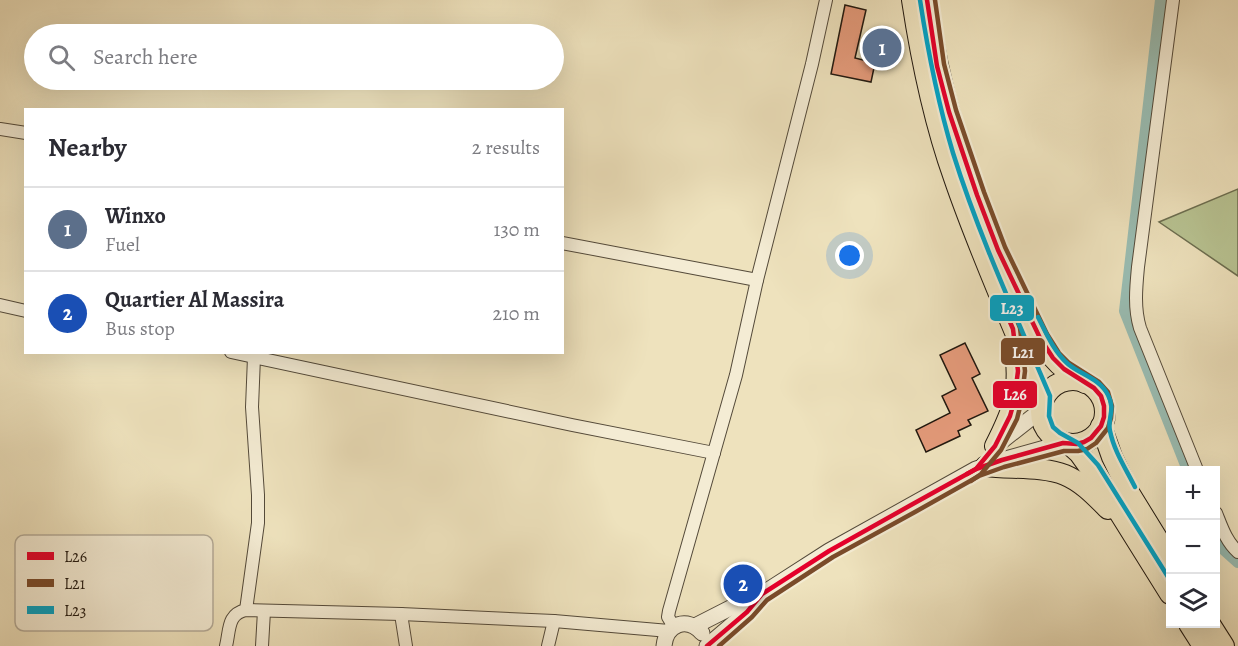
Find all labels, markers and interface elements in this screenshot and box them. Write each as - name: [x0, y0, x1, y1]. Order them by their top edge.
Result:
- search box: [24, 24, 564, 90]
- pin: 1: [862, 26, 902, 70]
- icon: search: [45, 41, 78, 74]
- text: Search here: [93, 42, 198, 72]
- text: Nearby: [48, 130, 127, 165]
- text: 2 results: [472, 134, 540, 161]
- text: Winxo: [105, 201, 166, 231]
- text: 1: [64, 216, 71, 243]
- text: 130 m: [494, 216, 540, 243]
- text: Fuel: [105, 231, 140, 258]
- your location: [835, 241, 864, 270]
- text: Quartier Al Massira: [105, 285, 284, 315]
- line badge: L23: [989, 294, 1035, 322]
- text: L23: [1000, 298, 1024, 320]
- text: 2: [63, 300, 72, 327]
- text: 210 m: [492, 300, 540, 327]
- text: Bus stop: [105, 315, 175, 342]
- line badge: L21: [1000, 337, 1046, 366]
- text: L21: [1012, 342, 1034, 364]
- line badge: L26: [992, 380, 1038, 409]
- text: L26: [1003, 384, 1027, 406]
- map controls: [1166, 466, 1220, 628]
- button: +: [1166, 466, 1220, 520]
- button: −: [1166, 520, 1220, 574]
- legend: [15, 535, 213, 631]
- text: L26: [64, 546, 87, 568]
- pin: 2: [724, 562, 762, 606]
- text: L21: [64, 573, 86, 595]
- button: layers: [1166, 574, 1220, 628]
- text: L23: [64, 600, 86, 622]

